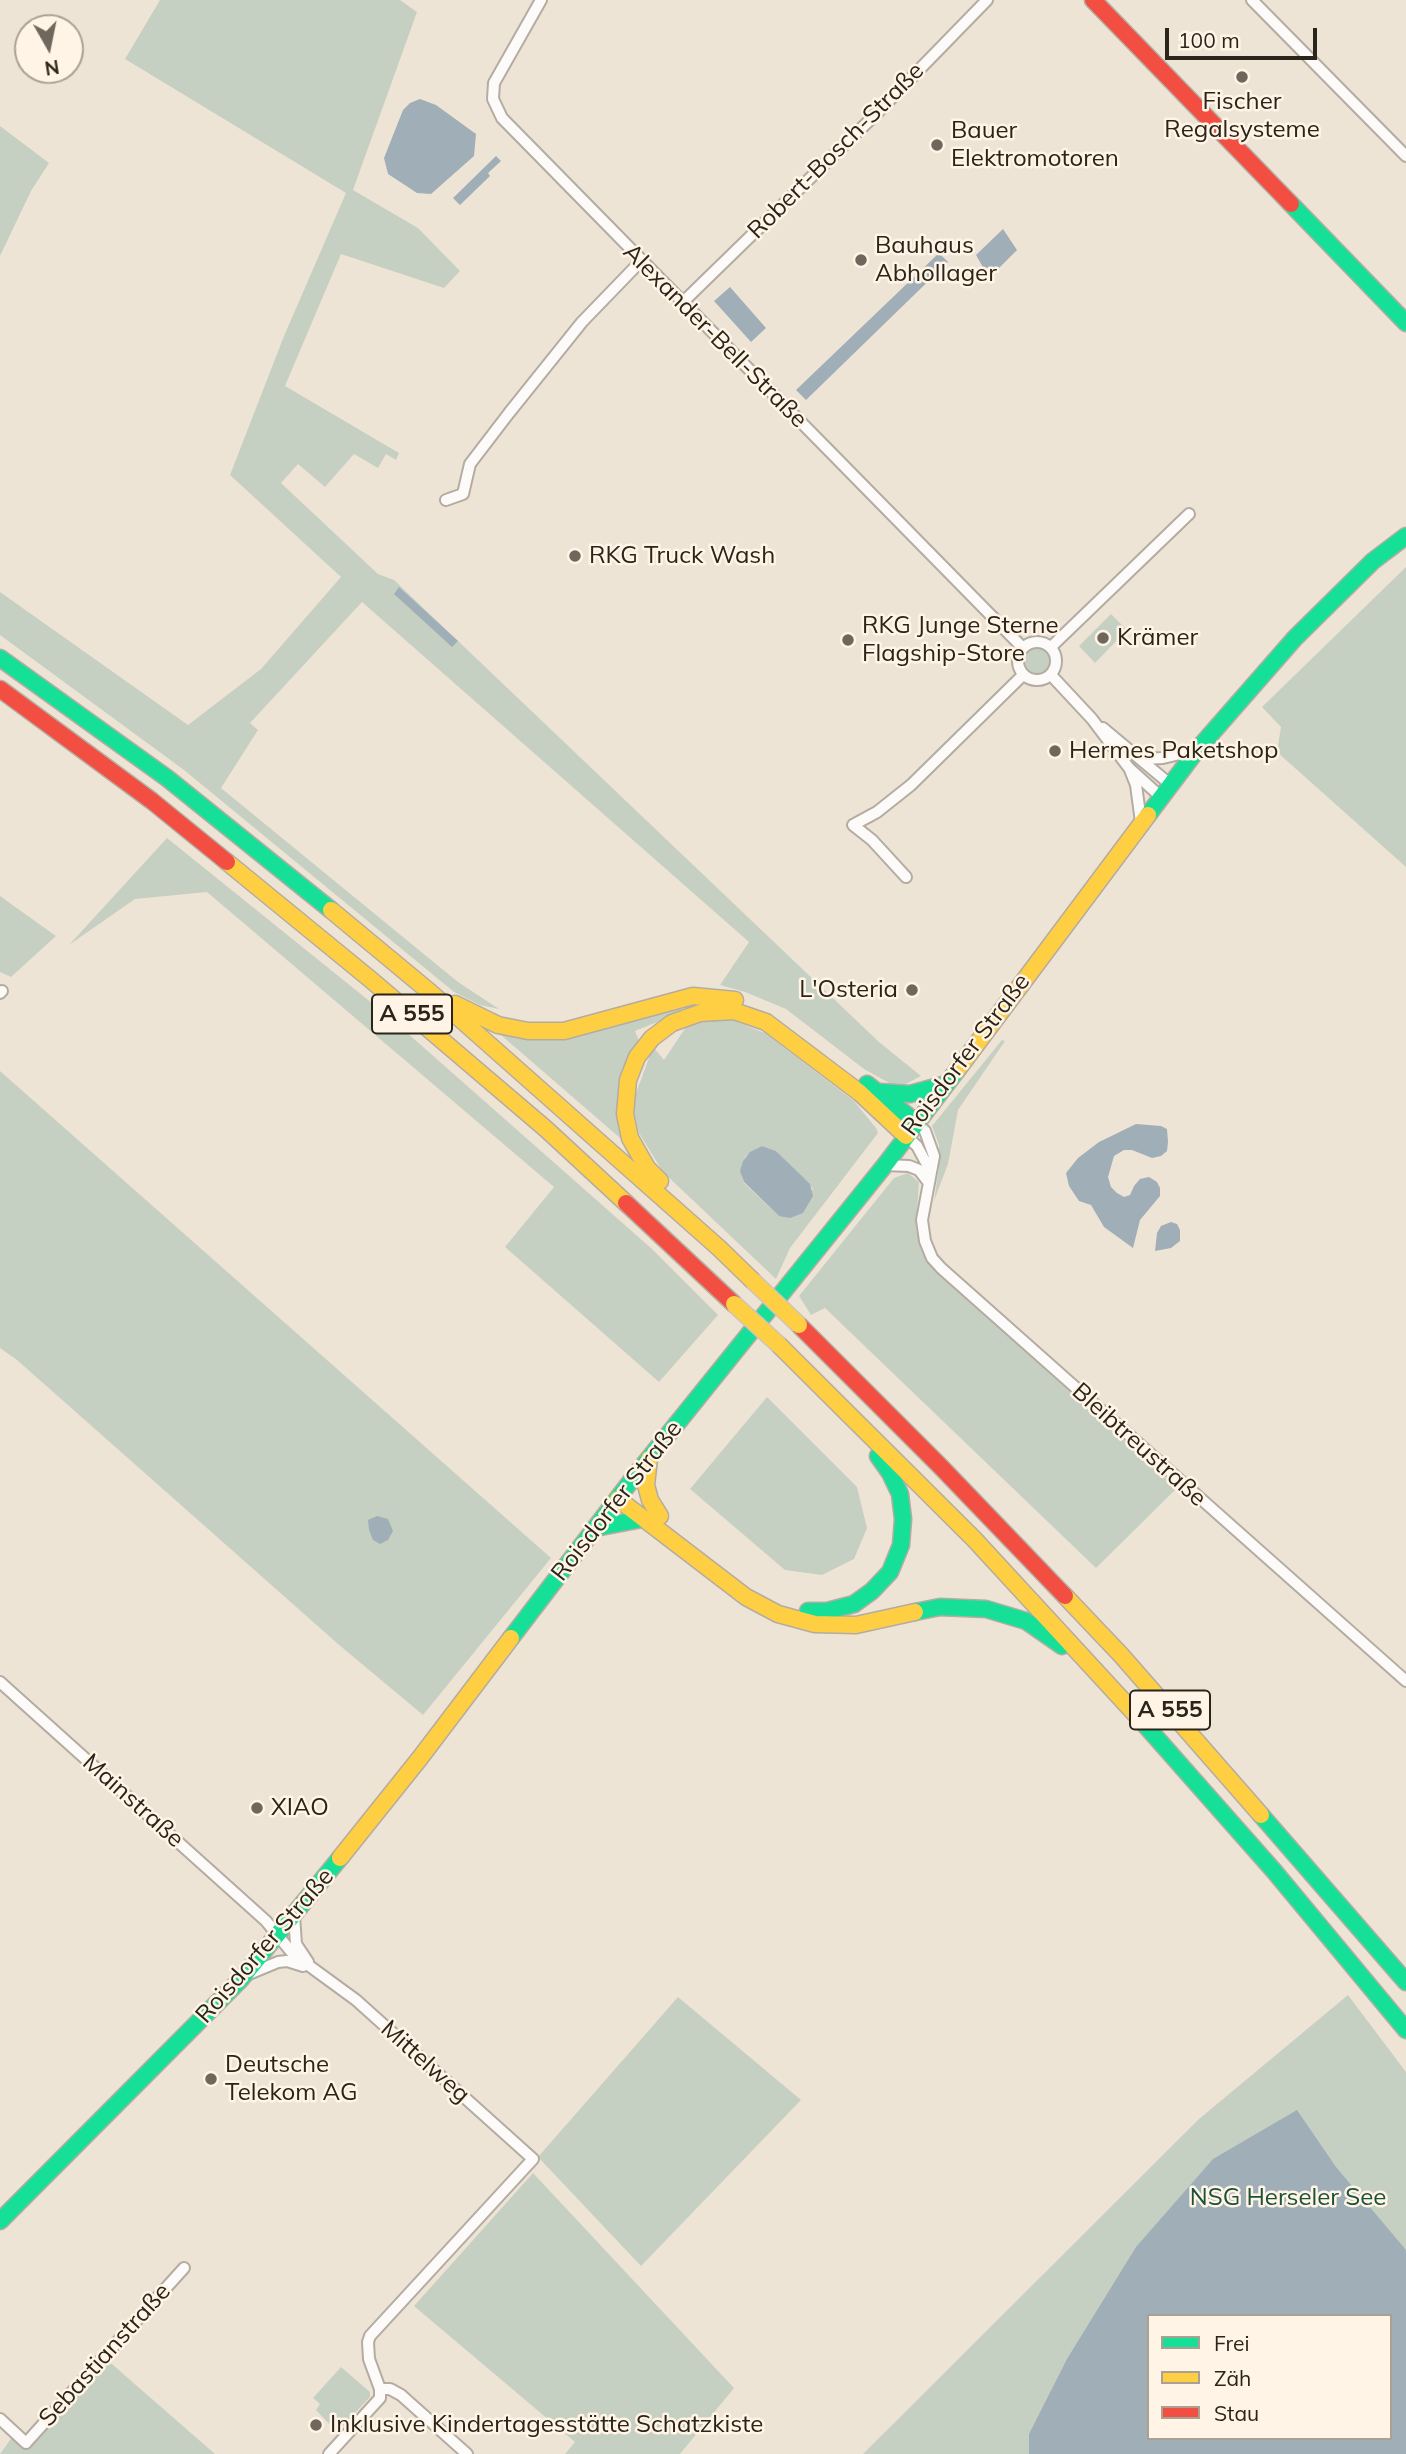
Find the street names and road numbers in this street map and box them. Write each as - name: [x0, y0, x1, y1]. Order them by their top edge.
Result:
- street label: Robert-Bosch-Straße: [742, 57, 930, 245]
- street label: Alexander-Bell-Straße: [617, 238, 813, 434]
- street label: Roisdorfer Straße: [896, 968, 1036, 1142]
- road number: A 555: [372, 995, 452, 1034]
- street label: Bleibtreustraße: [1066, 1377, 1212, 1513]
- street label: Roisdorfer Straße: [545, 1415, 689, 1587]
- road number: A 555: [1130, 1690, 1210, 1730]
- street label: Mainstraße: [76, 1748, 190, 1854]
- street label: Roisdorfer Straße: [190, 1863, 340, 2029]
- street label: Mittelweg: [375, 2015, 475, 2109]
- street label: Sebastianstraße: [33, 2278, 177, 2432]

